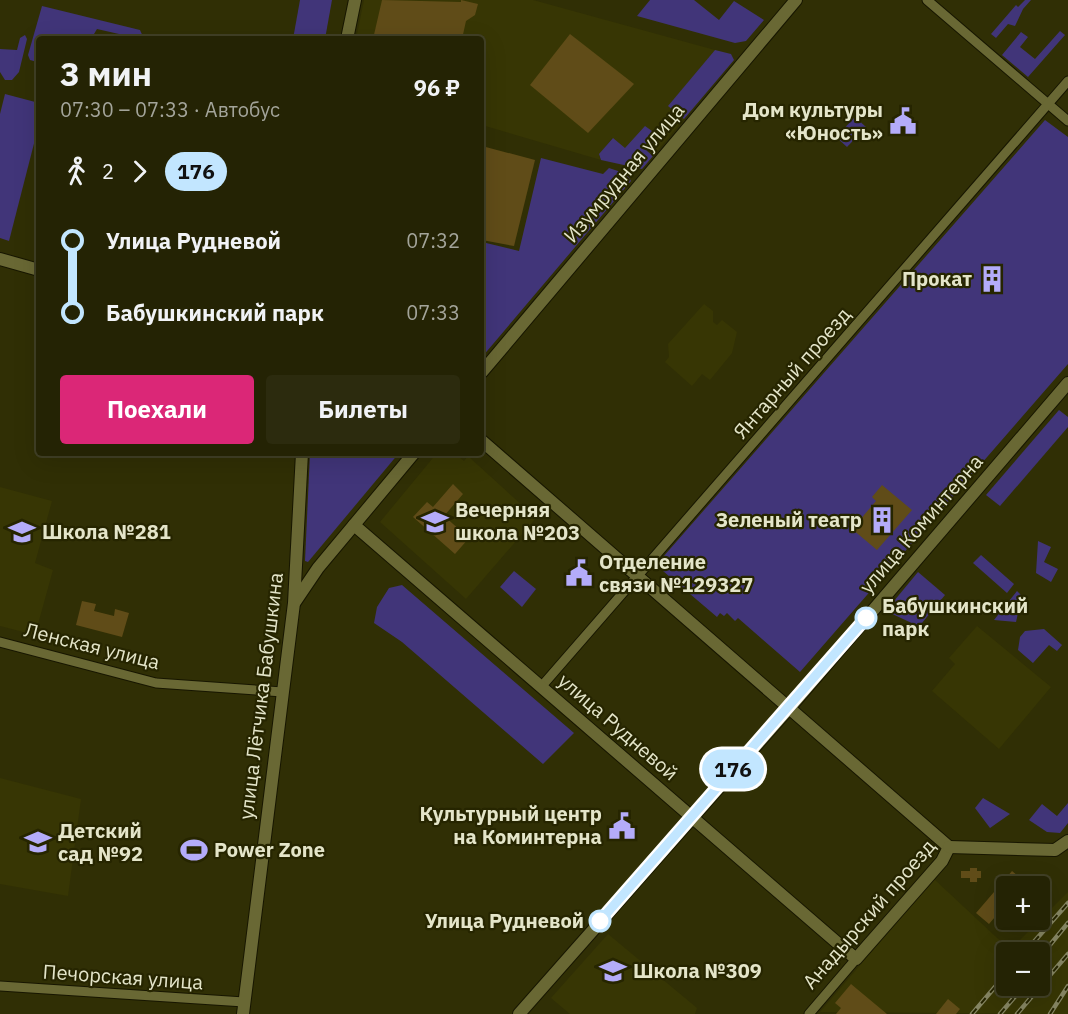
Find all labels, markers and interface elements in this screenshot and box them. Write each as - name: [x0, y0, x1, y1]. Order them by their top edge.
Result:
- text: 3 мин: [60, 52, 152, 95]
- text: 96 ₽: [414, 73, 460, 102]
- text: 07:30 – 07:33 · Автобус: [60, 96, 280, 123]
- place label: Дом культуры «Юность»: [743, 96, 883, 146]
- street label: Изумрудная улица: [557, 97, 690, 248]
- public building icon: Дом культуры «Юность»: [888, 106, 918, 136]
- icon: walk: [60, 155, 93, 188]
- icon: forward: [123, 155, 156, 188]
- text: 176: [177, 157, 215, 185]
- text: 2: [102, 158, 114, 185]
- text: Улица Рудневой: [106, 226, 281, 255]
- text: 07:32: [406, 227, 460, 254]
- building icon: Прокат: [977, 264, 1007, 294]
- place label: Прокат: [902, 265, 972, 292]
- text: Бабушкинский парк: [106, 298, 324, 327]
- text: 07:33: [406, 299, 460, 326]
- street label: Янтарный проезд: [727, 301, 856, 444]
- button: Поехали: [60, 375, 254, 444]
- button: Билеты: [266, 375, 460, 444]
- street label: улица Коминтерна: [853, 448, 989, 599]
- place label: Вечерняя школа №203: [455, 496, 580, 546]
- building icon: Зеленый театр: [867, 505, 897, 535]
- place label: Зеленый театр: [716, 506, 862, 533]
- school or university icon: Вечерняя школа №203: [420, 507, 450, 537]
- school or university icon: Школа №281: [7, 517, 37, 547]
- place label: Школа №281: [42, 518, 171, 545]
- place label: Отделение связи №129327: [599, 548, 753, 598]
- public building icon: Отделение связи №129327: [564, 558, 594, 588]
- street label: улица Лётчика Бабушкина: [232, 571, 289, 821]
- place label: Бабушкинский парк: [882, 592, 1028, 642]
- marker: Бабушкинский парк: [855, 607, 877, 629]
- street label: Ленская улица: [22, 616, 163, 675]
- street label: улица Рудневой: [552, 667, 684, 786]
- line badge: 176: [698, 750, 768, 788]
- text: 176: [714, 755, 752, 783]
- place label: Культурный центр на Коминтерна: [420, 800, 602, 850]
- public building icon: Культурный центр на Коминтерна: [607, 811, 637, 841]
- place label: Детский сад №92: [58, 817, 143, 867]
- school or university icon: Детский сад №92: [23, 827, 53, 857]
- street label: Анадырский проезд: [796, 833, 941, 994]
- sports icon: Power Zone: [179, 835, 209, 865]
- place label: Power Zone: [214, 836, 325, 863]
- map controls: [996, 876, 1050, 996]
- button: +: [996, 876, 1050, 930]
- place label: Улица Рудневой: [425, 907, 584, 934]
- marker: Улица Рудневой: [589, 910, 611, 932]
- button: −: [996, 942, 1050, 996]
- school or university icon: Школа №309: [598, 956, 628, 986]
- street label: Печорская улица: [42, 957, 204, 996]
- place label: Школа №309: [633, 957, 762, 984]

